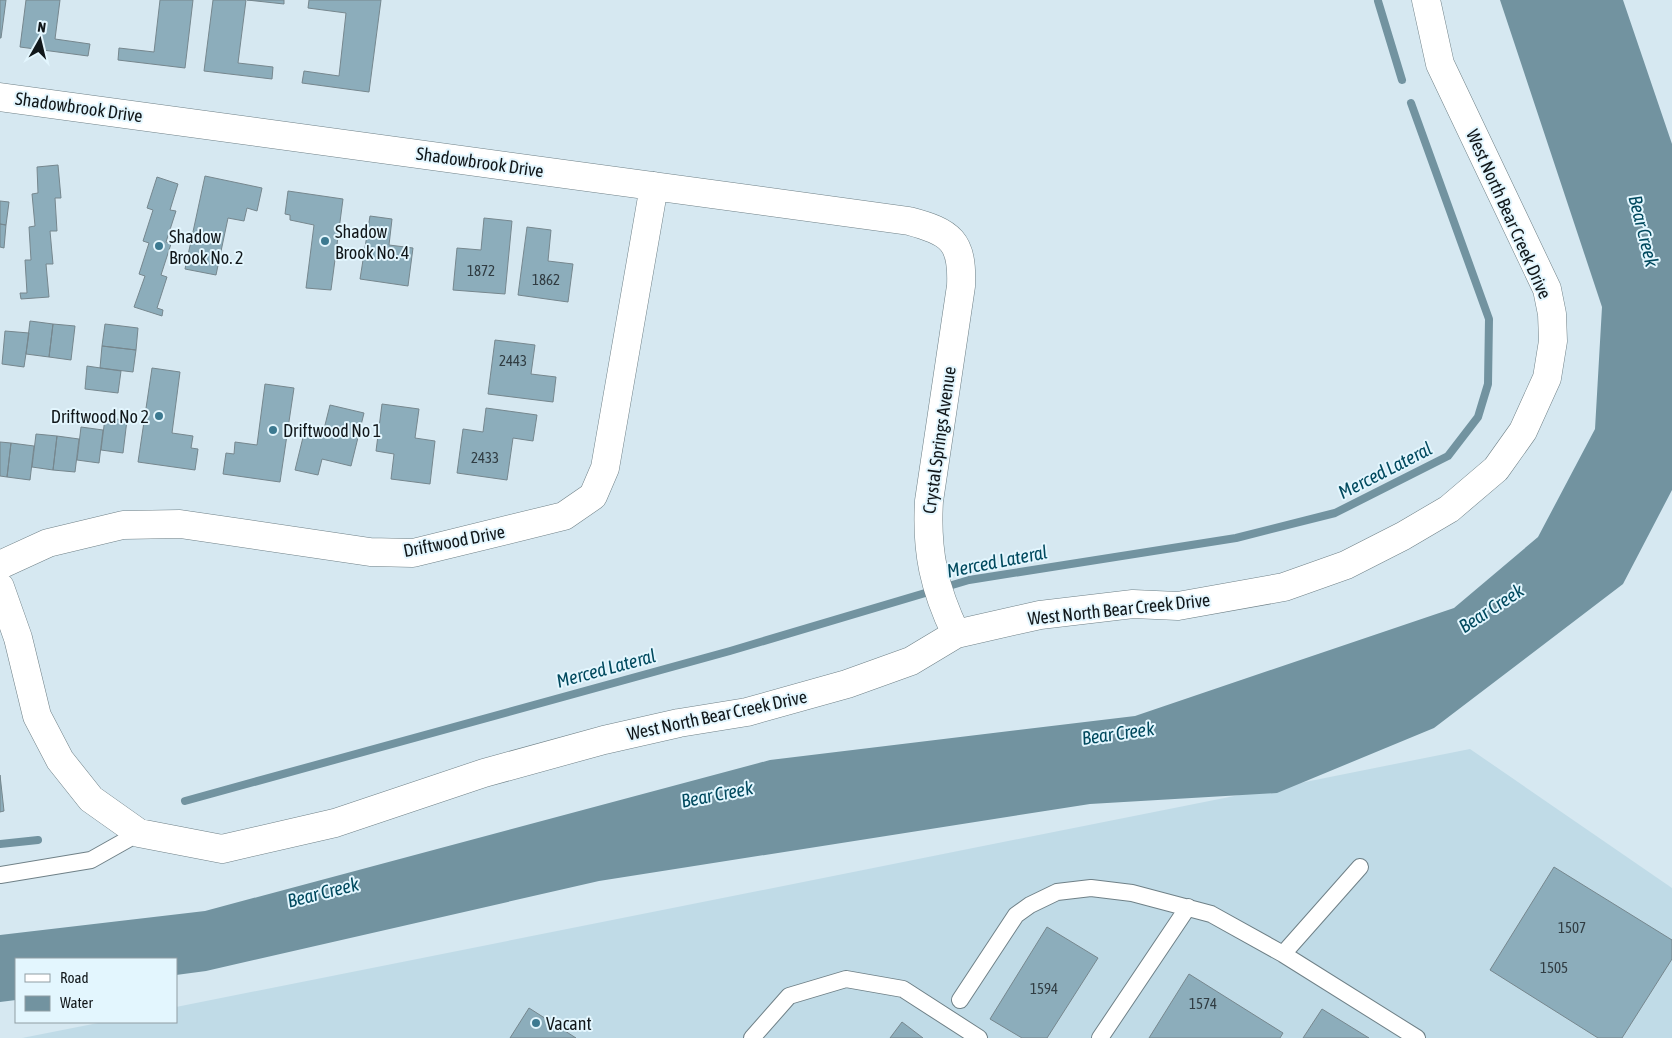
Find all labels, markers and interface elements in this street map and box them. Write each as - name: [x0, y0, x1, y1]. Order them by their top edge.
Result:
- north arrow: [15, 15, 65, 65]
- text: N: [37, 19, 47, 36]
- street label: Shadowbrook Drive: [14, 88, 144, 126]
- street label: West North Bear Creek Drive: [1462, 126, 1556, 302]
- street label: Shadowbrook Drive: [415, 143, 545, 181]
- water label: Bear Creek: [1624, 193, 1664, 270]
- place label: Shadow Brook No. 4: [335, 221, 409, 263]
- place label: Shadow Brook No. 2: [169, 226, 243, 268]
- marker: Shadow Brook No. 4: [319, 235, 331, 247]
- marker: Shadow Brook No. 2: [153, 240, 165, 252]
- house number: 1872: [467, 262, 495, 279]
- house number: 1862: [532, 271, 560, 288]
- house number: 2443: [499, 352, 527, 369]
- street label: Crystal Springs Avenue: [918, 365, 960, 515]
- place label: Driftwood No 2: [51, 406, 149, 427]
- marker: Driftwood No 2: [153, 410, 165, 422]
- place label: Driftwood No 1: [283, 420, 381, 441]
- marker: Driftwood No 1: [267, 424, 279, 436]
- water label: Merced Lateral: [1334, 437, 1436, 503]
- house number: 2433: [471, 449, 499, 466]
- street label: Driftwood Drive: [401, 521, 507, 561]
- water label: Merced Lateral: [945, 540, 1049, 582]
- water label: Bear Creek: [1454, 579, 1528, 637]
- street label: West North Bear Creek Drive: [1027, 589, 1211, 629]
- water label: Merced Lateral: [554, 644, 658, 692]
- street label: West North Bear Creek Drive: [625, 686, 809, 744]
- water label: Bear Creek: [1080, 717, 1156, 749]
- water label: Bear Creek: [679, 776, 756, 812]
- water label: Bear Creek: [285, 872, 362, 912]
- house number: 1507: [1558, 919, 1586, 936]
- legend: [15, 958, 178, 1023]
- house number: 1505: [1540, 959, 1568, 976]
- text: Road: [60, 969, 89, 986]
- house number: 1594: [1030, 980, 1058, 997]
- text: Water: [60, 994, 93, 1011]
- house number: 1574: [1189, 995, 1217, 1012]
- place label: Vacant: [546, 1013, 592, 1034]
- marker: Vacant: [530, 1017, 542, 1029]

